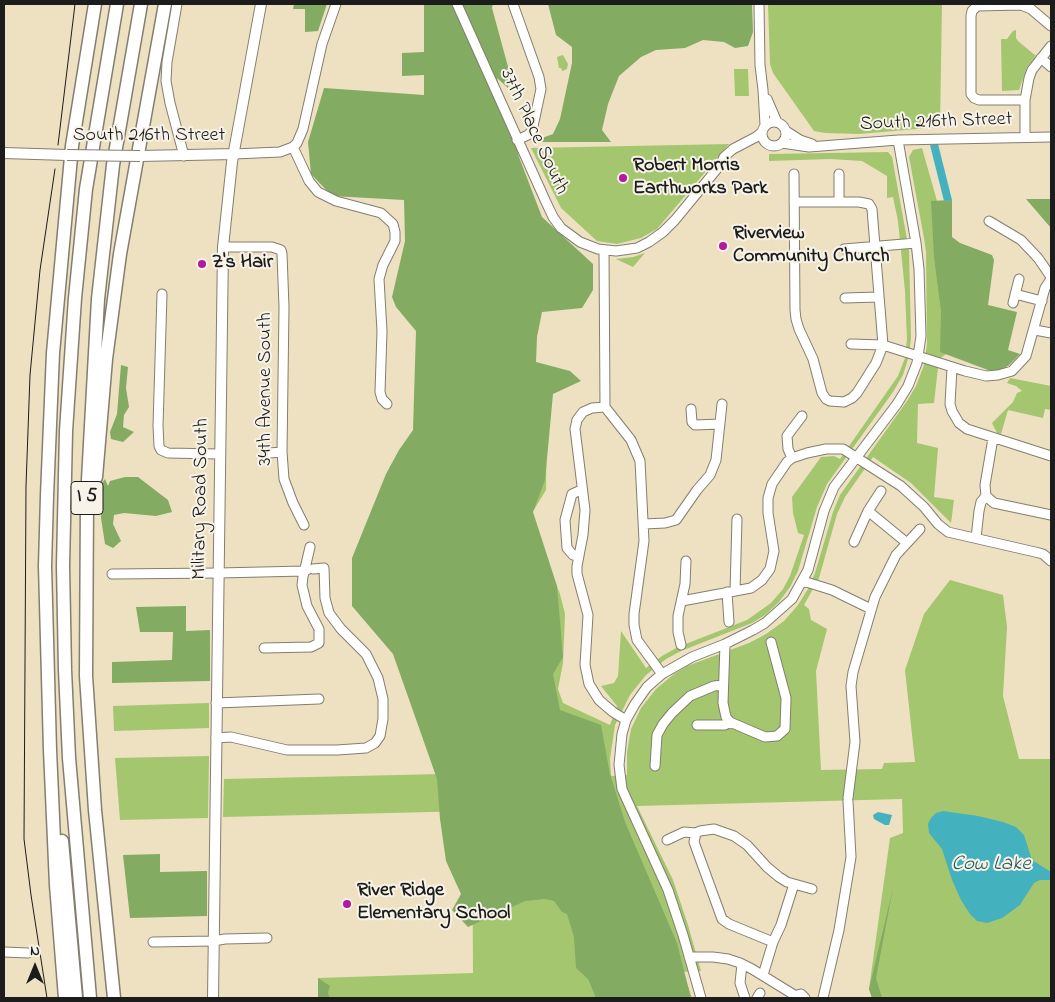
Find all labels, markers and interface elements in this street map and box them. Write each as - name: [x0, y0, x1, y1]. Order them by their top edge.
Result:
- street label: 37th Place South: [493, 65, 573, 199]
- street label: South 216th Street: [859, 108, 1013, 138]
- street label: South 216th Street: [73, 125, 225, 149]
- place label: Robert Morris Earthworks Park: [633, 155, 768, 202]
- marker: Robert Morris Earthworks Park: [617, 172, 629, 184]
- place label: Riverview Community Church: [733, 223, 890, 270]
- marker: Riverview Community Church: [717, 240, 729, 252]
- place label: Z's Hair: [212, 252, 273, 276]
- marker: Z's Hair: [196, 258, 208, 270]
- street label: 34th Avenue South: [255, 312, 279, 466]
- street label: Military Road South: [189, 418, 215, 580]
- road number: I 5: [71, 482, 103, 514]
- water label: Cow Lake: [951, 853, 1031, 879]
- place label: River Ridge Elementary School: [357, 880, 510, 927]
- marker: River Ridge Elementary School: [341, 898, 353, 910]
- text: N: [30, 941, 40, 962]
- north arrow: [10, 942, 60, 992]

